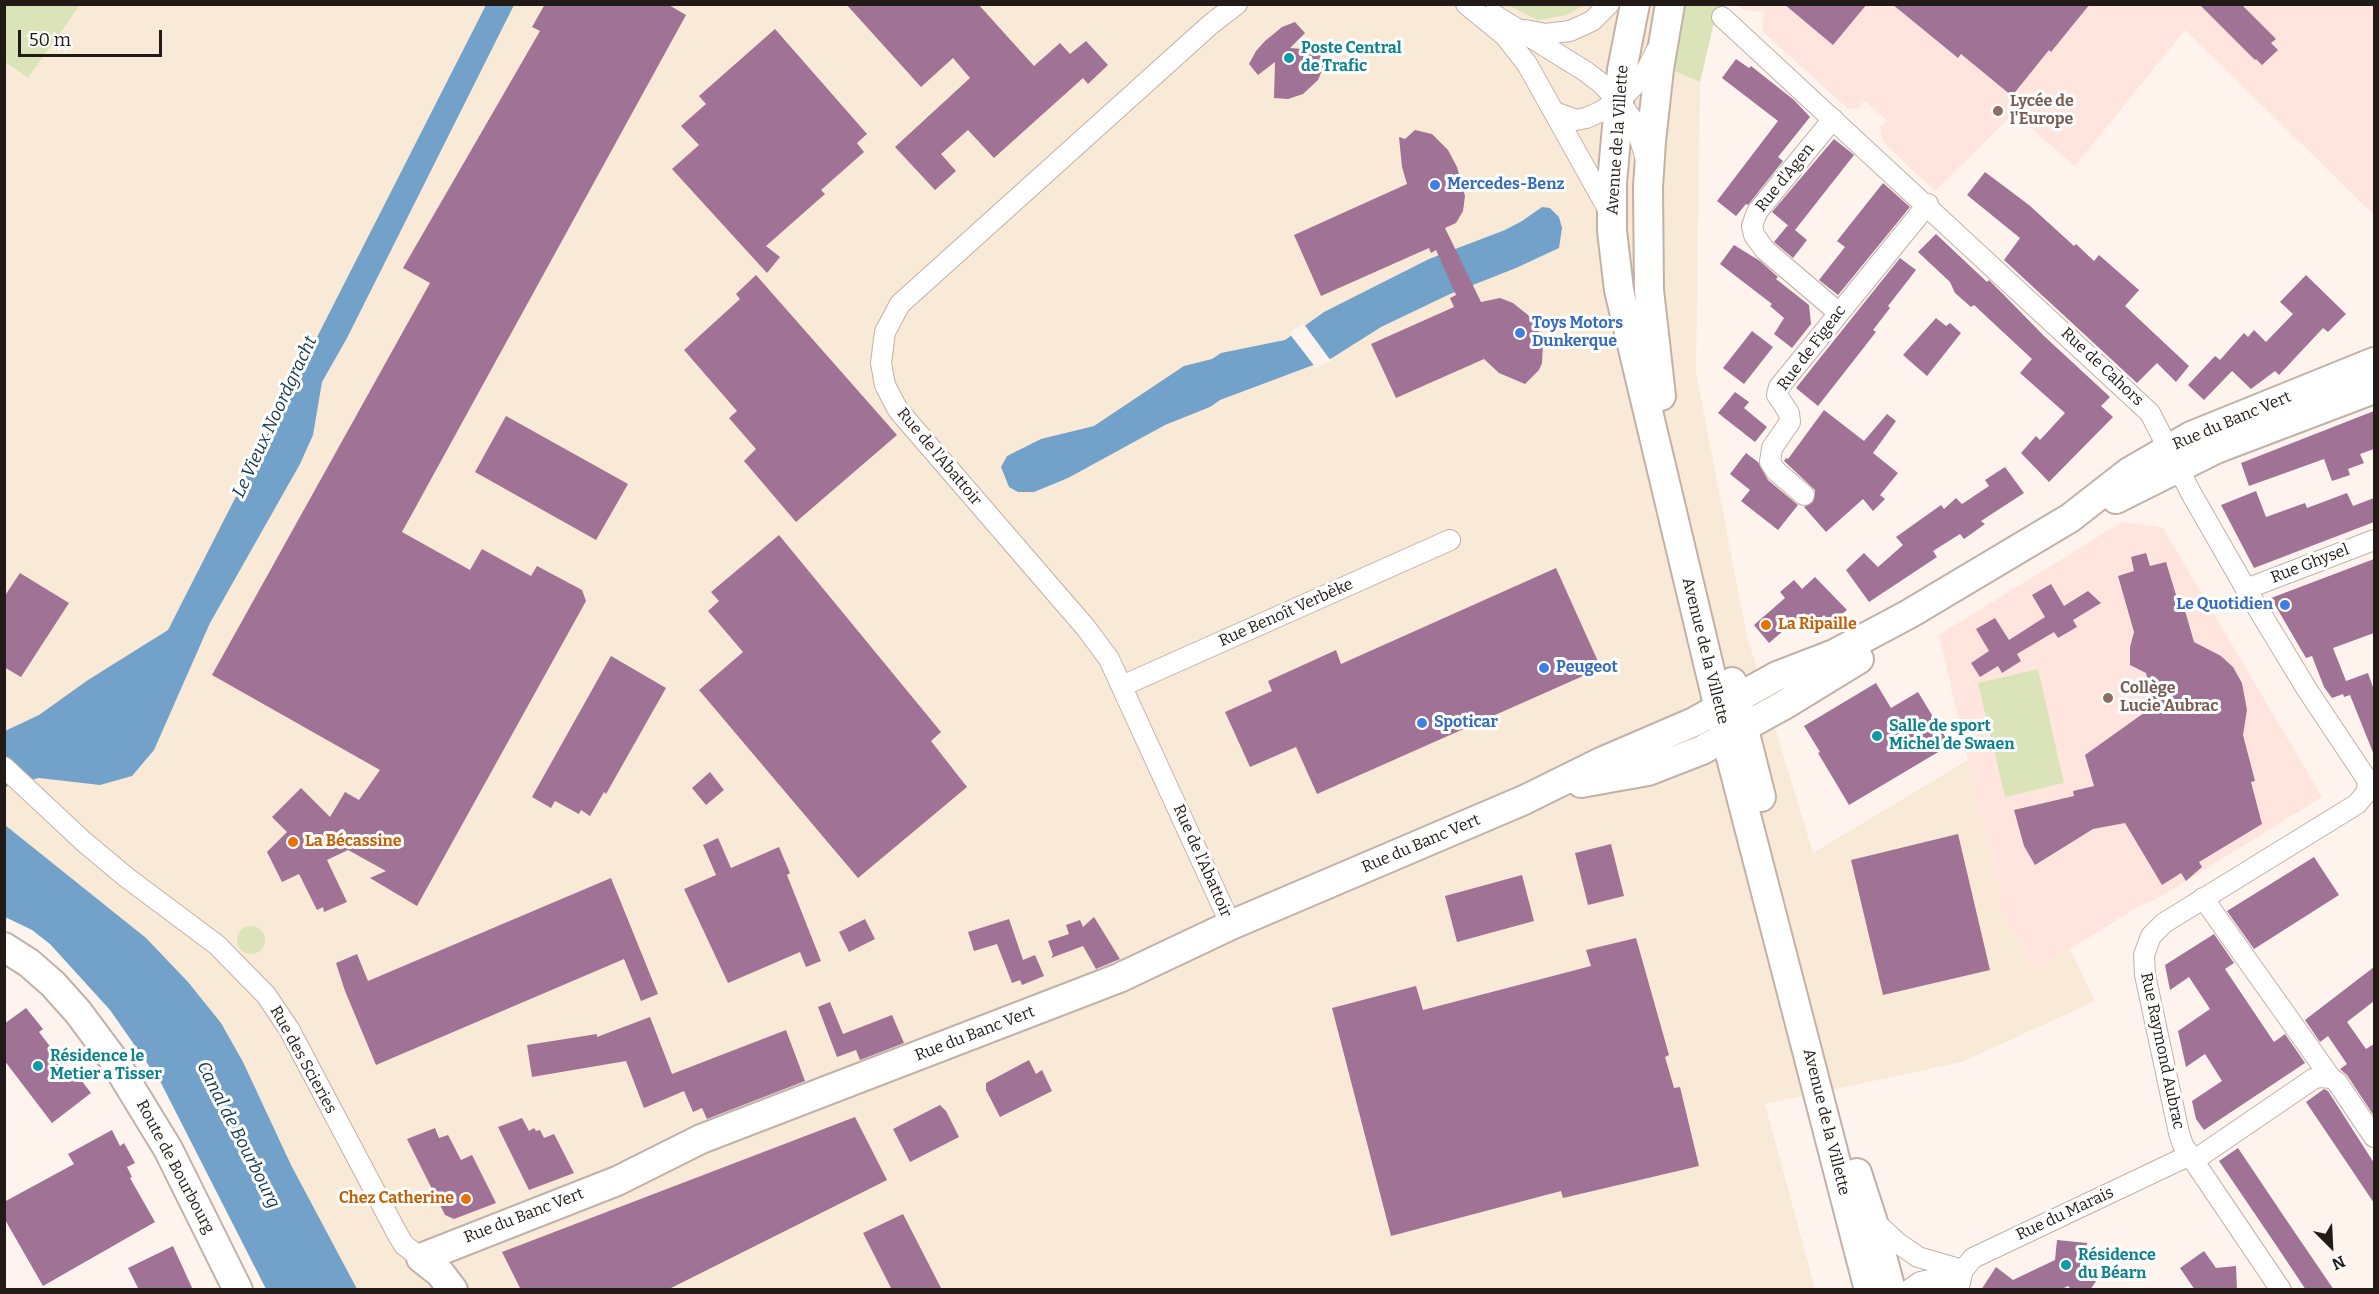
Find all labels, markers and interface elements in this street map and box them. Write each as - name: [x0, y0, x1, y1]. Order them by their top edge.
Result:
- scale bar: [21, 18, 165, 56]
- text: 50 m: [29, 29, 71, 51]
- place label: Poste Central de Trafic: [1301, 39, 1402, 77]
- marker: Poste Central de Trafic: [1282, 51, 1296, 65]
- street label: Avenue de la Villette: [1603, 64, 1633, 216]
- place label: Lycée de l'Europe: [2010, 92, 2074, 130]
- marker: Lycée de l'Europe: [1991, 104, 2005, 118]
- street label: Rue d'Agen: [1752, 140, 1818, 216]
- place label: Mercedes-Benz: [1447, 175, 1565, 195]
- marker: Mercedes-Benz: [1428, 178, 1442, 192]
- street label: Rue de Figeac: [1774, 302, 1850, 394]
- place label: Toys Motors Dunkerque: [1532, 314, 1623, 352]
- street label: Rue de Cahors: [2057, 324, 2147, 410]
- marker: Toys Motors Dunkerque: [1513, 326, 1527, 340]
- water label: Le Vieux Noordgracht: [228, 333, 322, 501]
- street label: Rue du Banc Vert: [2170, 387, 2294, 455]
- street label: Rue de l'Abattoir: [893, 404, 985, 510]
- street label: Rue Ghysel: [2268, 540, 2352, 588]
- street label: Rue Benoît Verbèke: [1216, 575, 1356, 651]
- street label: Avenue de la Villette: [1677, 576, 1733, 726]
- place label: Le Quotidien: [2176, 595, 2273, 615]
- marker: Le Quotidien: [2278, 598, 2292, 612]
- place label: La Ripaille: [1778, 615, 1857, 635]
- marker: La Ripaille: [1759, 618, 1773, 632]
- place label: Peugeot: [1556, 658, 1618, 678]
- marker: Peugeot: [1537, 661, 1551, 675]
- place label: Collège Lucie Aubrac: [2120, 679, 2218, 717]
- marker: Collège Lucie Aubrac: [2101, 691, 2115, 705]
- place label: Spoticar: [1434, 713, 1498, 733]
- marker: Spoticar: [1415, 716, 1429, 730]
- place label: Salle de sport Michel de Swaen: [1889, 717, 2015, 755]
- marker: Salle de sport Michel de Swaen: [1870, 729, 1884, 743]
- street label: Rue de l'Abattoir: [1169, 802, 1235, 920]
- street label: Rue du Banc Vert: [1359, 810, 1483, 878]
- place label: La Bécassine: [305, 832, 402, 852]
- marker: La Bécassine: [286, 835, 300, 849]
- street label: Rue Raymond Aubrac: [2136, 971, 2188, 1131]
- street label: Rue du Banc Vert: [913, 1002, 1037, 1066]
- street label: Rue des Scieries: [265, 1003, 341, 1117]
- place label: Résidence le Metier a Tisser: [50, 1047, 162, 1085]
- street label: Avenue de la Villette: [1798, 1047, 1854, 1197]
- water label: Canal de Bourbourg: [192, 1058, 284, 1212]
- marker: Résidence le Metier a Tisser: [31, 1059, 45, 1073]
- street label: Route de Bourbourg: [132, 1097, 218, 1237]
- street label: Rue du Marais: [2013, 1183, 2117, 1245]
- street label: Rue du Banc Vert: [462, 1184, 586, 1248]
- place label: Chez Catherine: [339, 1189, 454, 1209]
- marker: Chez Catherine: [459, 1192, 473, 1206]
- north arrow: [2301, 1216, 2361, 1276]
- place label: Résidence du Béarn: [2078, 1246, 2156, 1284]
- text: N: [2329, 1252, 2348, 1274]
- marker: Résidence du Béarn: [2059, 1258, 2073, 1272]

